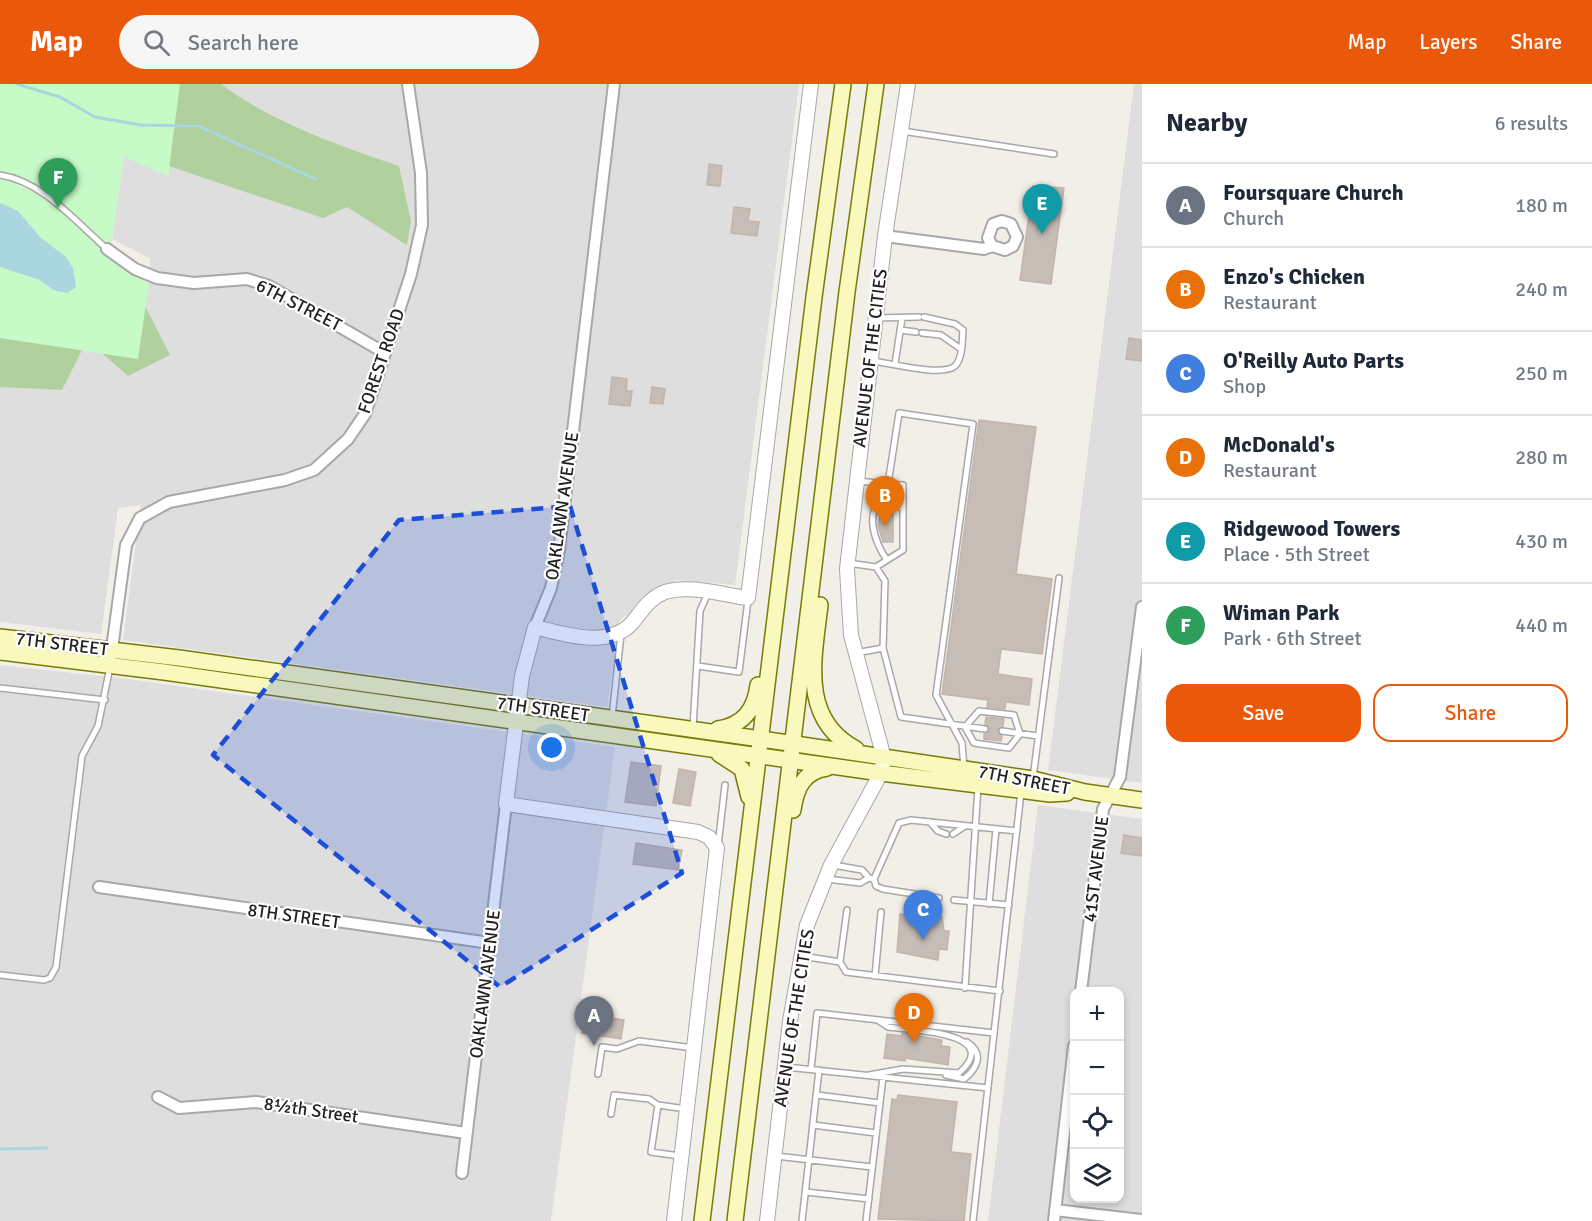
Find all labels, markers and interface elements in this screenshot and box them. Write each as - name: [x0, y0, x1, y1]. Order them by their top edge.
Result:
- search box: [119, 15, 539, 69]
- text: Map: [30, 25, 83, 59]
- icon: search: [140, 26, 173, 59]
- text: Search here: [188, 29, 299, 56]
- text: Map: [1348, 29, 1386, 55]
- text: Layers: [1419, 29, 1477, 55]
- text: Share: [1510, 29, 1562, 55]
- text: Nearby: [1166, 107, 1247, 139]
- text: 6 results: [1495, 111, 1568, 136]
- pin: F: [38, 158, 78, 208]
- text: Foursquare Church: [1223, 179, 1404, 206]
- pin: E: [1022, 184, 1062, 234]
- text: A: [1179, 193, 1192, 218]
- text: 180 m: [1515, 193, 1568, 218]
- text: Church: [1223, 206, 1284, 231]
- text: Enzo's Chicken: [1223, 263, 1365, 290]
- street label: AVENUE OF THE CITIES: [848, 267, 892, 449]
- street label: 6TH STREET: [253, 274, 346, 336]
- text: B: [1179, 277, 1192, 302]
- text: 240 m: [1515, 277, 1568, 302]
- text: Restaurant: [1223, 290, 1317, 315]
- street label: FOREST ROAD: [353, 306, 409, 416]
- text: O'Reilly Auto Parts: [1223, 347, 1404, 374]
- text: C: [1179, 361, 1192, 386]
- text: 250 m: [1515, 361, 1568, 386]
- text: Shop: [1223, 374, 1266, 399]
- street label: OAKLAWN AVENUE: [541, 430, 583, 582]
- text: McDonald's: [1223, 431, 1335, 458]
- text: D: [1179, 445, 1192, 470]
- text: 280 m: [1515, 445, 1568, 470]
- text: Restaurant: [1223, 458, 1317, 483]
- pin: B: [866, 476, 904, 526]
- text: Ridgewood Towers: [1223, 515, 1400, 542]
- text: E: [1180, 529, 1191, 554]
- text: 430 m: [1515, 529, 1568, 554]
- text: Place · 5th Street: [1223, 542, 1370, 567]
- text: Wiman Park: [1223, 599, 1339, 626]
- text: F: [1180, 613, 1191, 638]
- text: 440 m: [1515, 613, 1568, 638]
- text: Park · 6th Street: [1223, 626, 1362, 651]
- street label: 7TH STREET: [14, 627, 110, 661]
- button: Save: [1166, 684, 1361, 742]
- button: Share: [1373, 684, 1568, 742]
- street label: 7TH STREET: [495, 692, 591, 726]
- your location: [537, 733, 566, 762]
- street label: 7TH STREET: [976, 760, 1072, 800]
- street label: 41ST AVENUE: [1079, 815, 1113, 923]
- pin: C: [904, 890, 942, 940]
- street label: 8TH STREET: [246, 899, 342, 933]
- street label: OAKLAWN AVENUE: [465, 908, 505, 1060]
- street label: AVENUE OF THE CITIES: [769, 927, 819, 1109]
- map controls: [1070, 987, 1124, 1203]
- button: +: [1070, 987, 1124, 1041]
- pin: D: [894, 994, 934, 1043]
- pin: A: [574, 996, 614, 1046]
- button: −: [1070, 1041, 1124, 1095]
- street label: 8½th Street: [262, 1092, 360, 1128]
- button: locate: [1070, 1095, 1124, 1149]
- button: layers: [1070, 1149, 1124, 1203]

